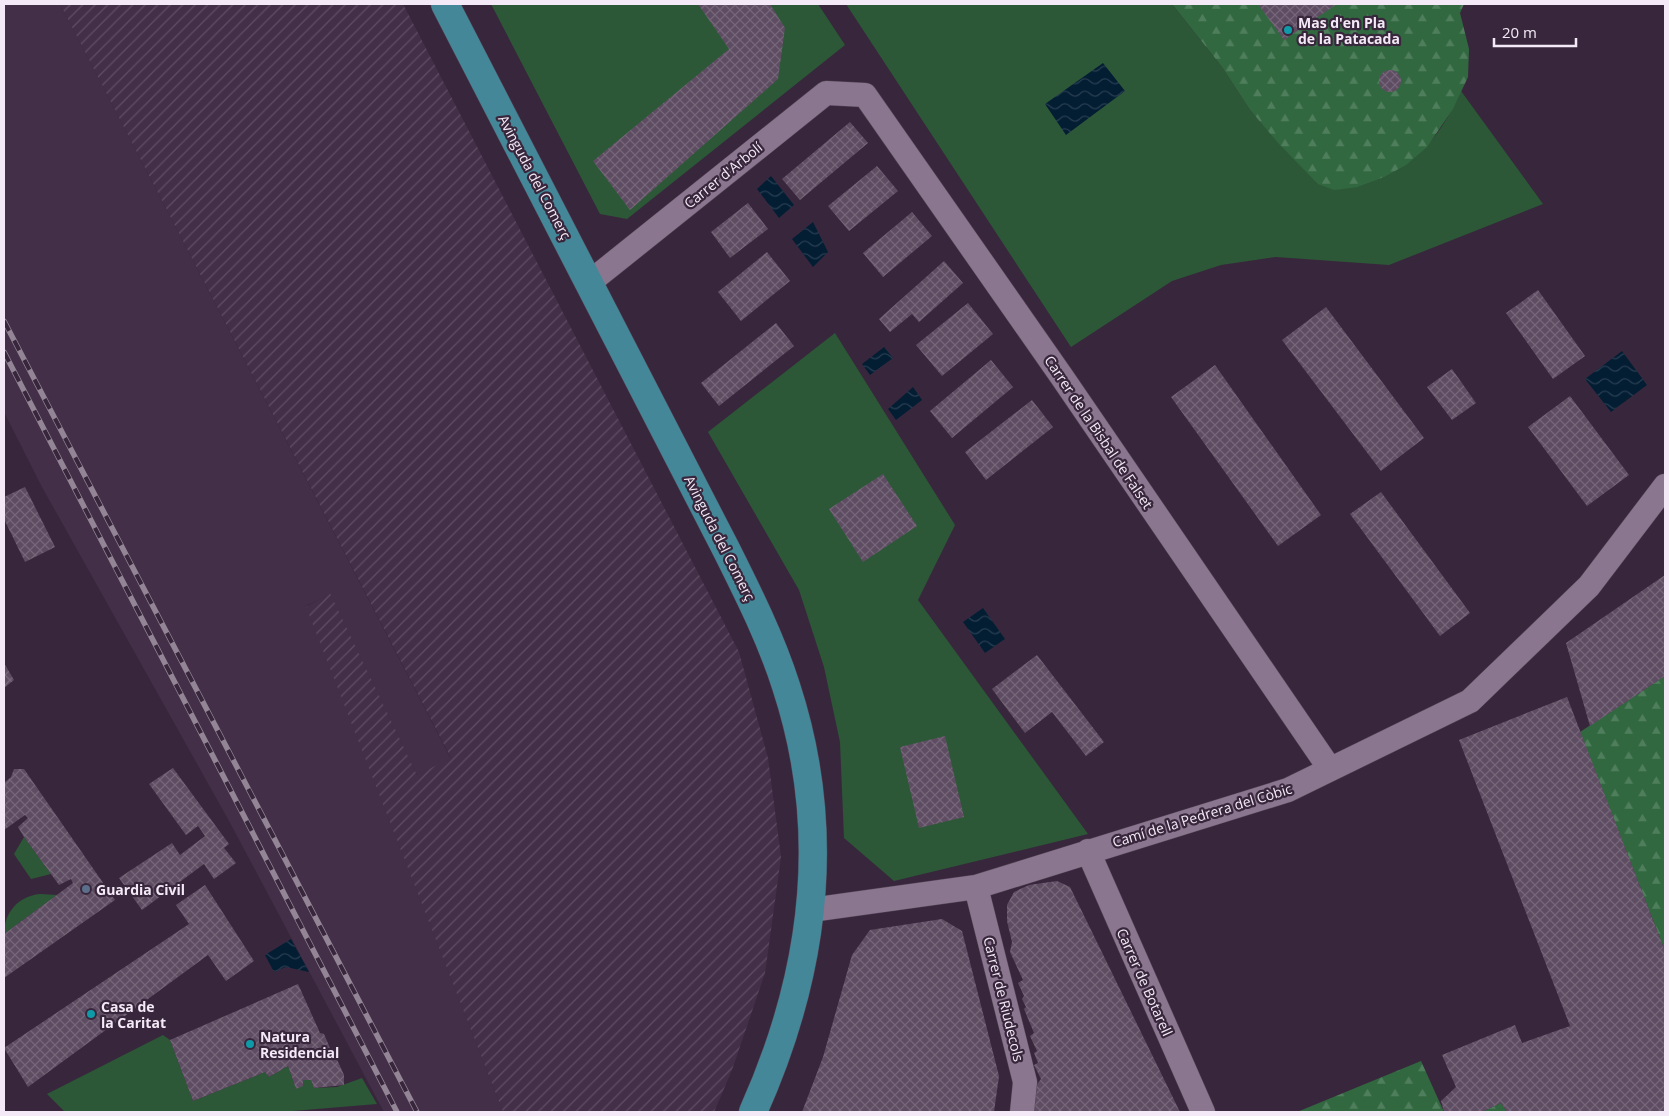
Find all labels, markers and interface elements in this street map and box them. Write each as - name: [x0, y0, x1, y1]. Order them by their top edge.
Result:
- place label: Mas d'en Pla de la Patacada: [1298, 13, 1400, 48]
- scale bar: [1494, 15, 1576, 47]
- text: 20 m: [1502, 22, 1537, 42]
- marker: Mas d'en Pla de la Patacada: [1282, 24, 1294, 36]
- street label: Avinguda del Comerç: [494, 112, 576, 243]
- street label: Carrer d'Arbolí: [680, 137, 766, 212]
- street label: Carrer de la Bisbal de Falset: [1040, 352, 1158, 512]
- street label: Avinguda del Comerç: [680, 472, 760, 604]
- street label: Camí de la Pedrera del Còbic: [1110, 779, 1294, 851]
- place label: Guardia Civil: [96, 880, 185, 899]
- marker: Guardia Civil: [80, 883, 92, 895]
- street label: Carrer de Botarell: [1113, 925, 1177, 1039]
- street label: Carrer de Riudecols: [979, 935, 1029, 1064]
- place label: Casa de la Caritat: [101, 997, 166, 1032]
- marker: Casa de la Caritat: [85, 1008, 97, 1020]
- place label: Natura Residencial: [260, 1027, 339, 1062]
- marker: Natura Residencial: [244, 1038, 256, 1050]

